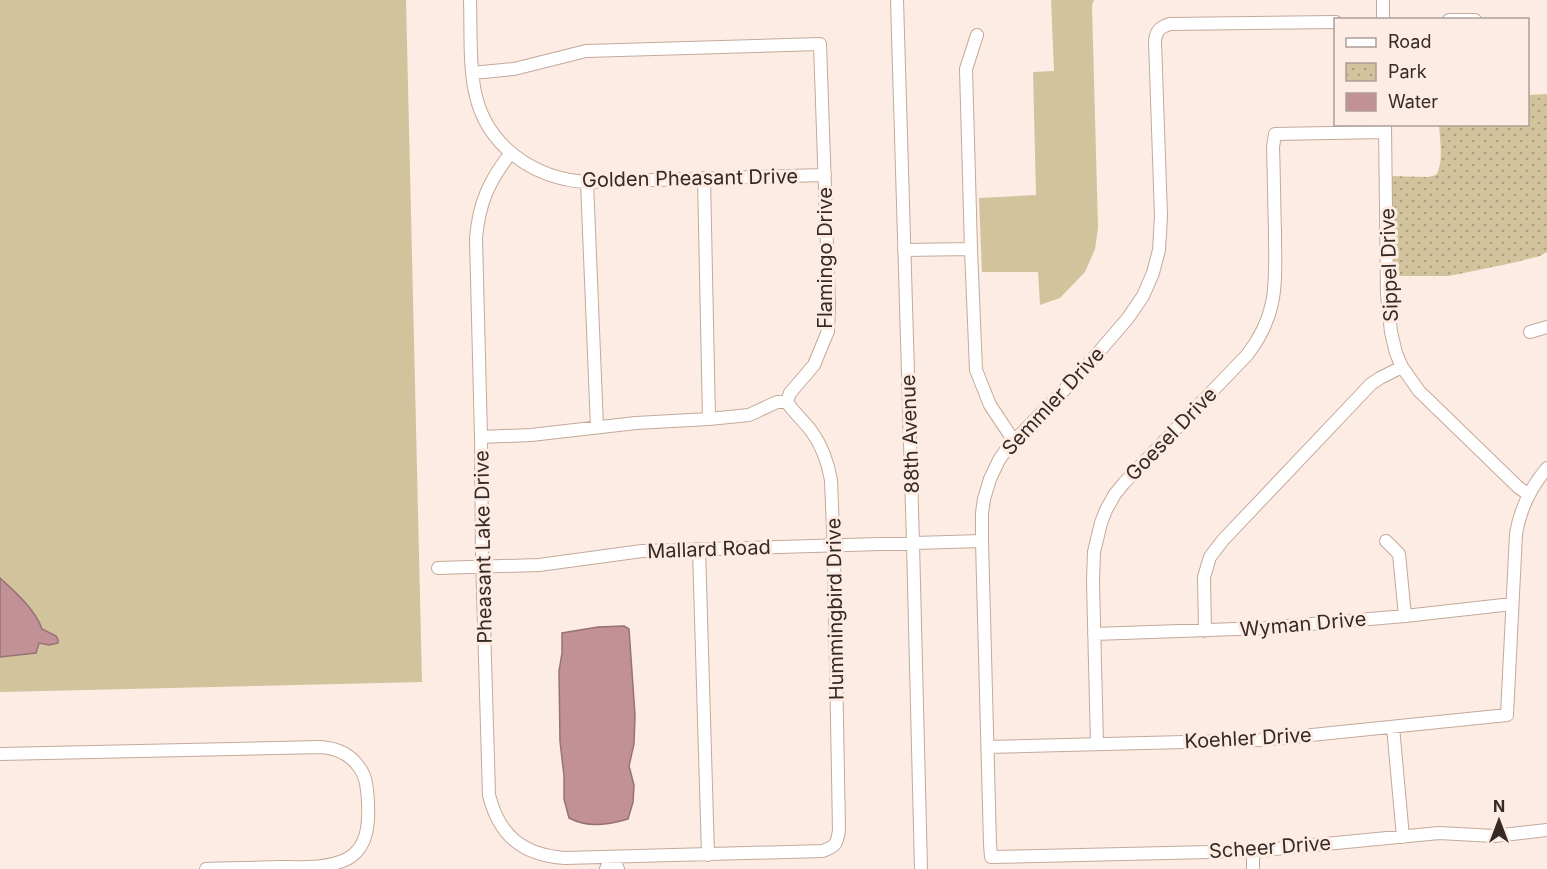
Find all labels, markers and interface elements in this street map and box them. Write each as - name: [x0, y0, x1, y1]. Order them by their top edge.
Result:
- legend: [1334, 18, 1529, 126]
- text: Road: [1388, 31, 1431, 52]
- text: Park: [1388, 61, 1427, 82]
- text: Water: [1388, 91, 1438, 112]
- street label: Golden Pheasant Drive: [582, 164, 798, 192]
- street label: Flamingo Drive: [813, 187, 837, 329]
- street label: Sippel Drive: [1375, 208, 1403, 322]
- street label: Semmler Drive: [997, 342, 1109, 460]
- street label: 88th Avenue: [896, 374, 924, 494]
- street label: Goesel Drive: [1120, 382, 1222, 486]
- street label: Pheasant Lake Drive: [469, 450, 497, 644]
- street label: Hummingbird Drive: [821, 518, 849, 700]
- street label: Mallard Road: [647, 535, 771, 563]
- street label: Wyman Drive: [1239, 607, 1367, 641]
- street label: Koehler Drive: [1184, 723, 1312, 753]
- north arrow: [1469, 791, 1529, 851]
- text: N: [1493, 796, 1505, 816]
- street label: Scheer Drive: [1208, 831, 1332, 863]

